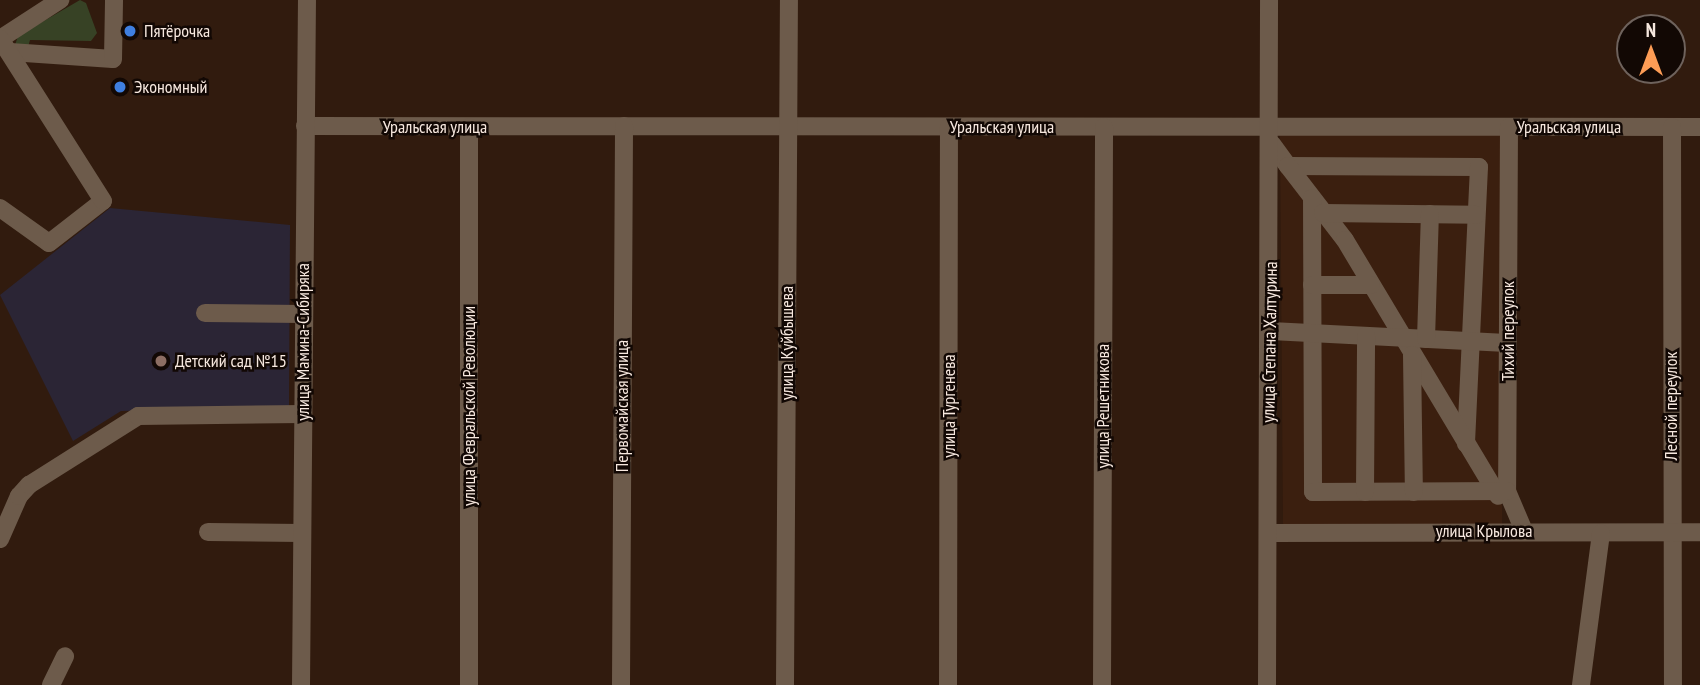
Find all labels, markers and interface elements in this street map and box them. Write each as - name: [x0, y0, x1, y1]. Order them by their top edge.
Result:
- north arrow: [1616, 14, 1686, 84]
- text: N: [1646, 18, 1656, 42]
- place label: Пятёрочка: [144, 20, 210, 42]
- marker: Пятёрочка: [122, 23, 138, 39]
- place label: Экономный: [134, 76, 207, 98]
- marker: Экономный: [112, 79, 128, 95]
- street label: Уральская улица: [383, 116, 487, 138]
- street label: Уральская улица: [950, 116, 1054, 138]
- street label: Уральская улица: [1517, 116, 1621, 138]
- street label: улица Степана Халтурина: [1258, 261, 1282, 423]
- street label: улица Мамина-Сибиряка: [292, 263, 314, 421]
- street label: Тихий переулок: [1497, 281, 1519, 381]
- street label: улица Куйбышева: [776, 286, 798, 400]
- street label: улица Февральской Революции: [458, 306, 480, 506]
- street label: Первомайская улица: [611, 340, 633, 472]
- street label: улица Решетникова: [1092, 344, 1114, 468]
- place label: Детский сад №15: [175, 350, 287, 372]
- street label: Лесной переулок: [1660, 352, 1682, 460]
- marker: Детский сад №15: [153, 353, 169, 369]
- street label: улица Тургенева: [938, 354, 960, 458]
- street label: улица Крылова: [1436, 520, 1532, 542]

